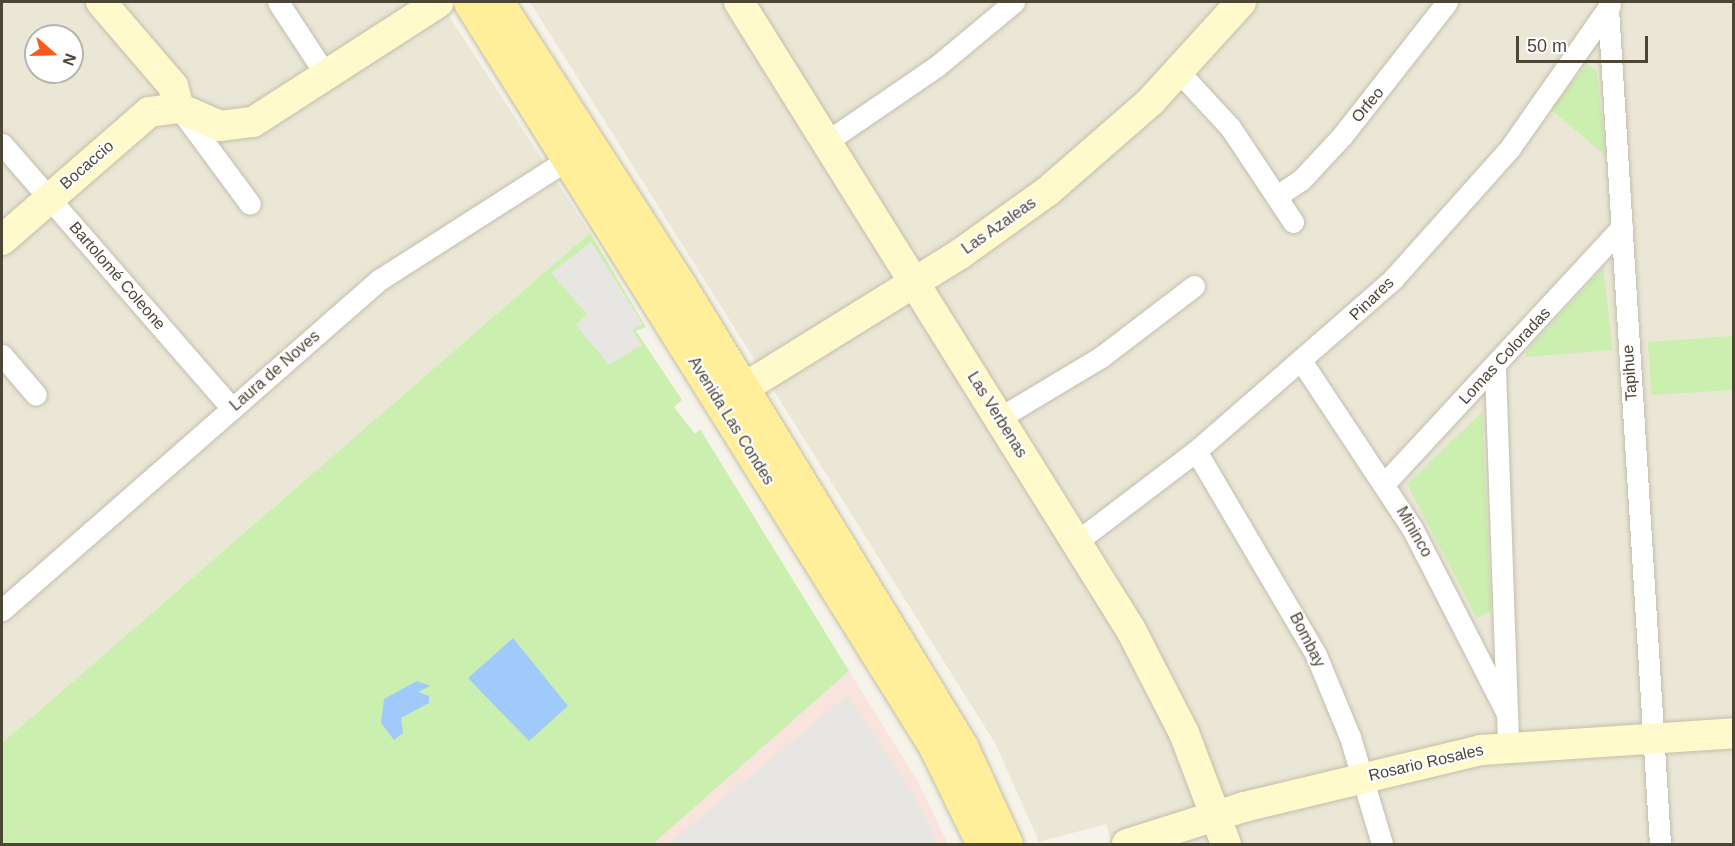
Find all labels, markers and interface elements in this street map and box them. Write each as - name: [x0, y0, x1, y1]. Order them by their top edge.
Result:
- north arrow: [24, 24, 84, 84]
- scale bar: [1519, 24, 1651, 62]
- text: 50 m: [1527, 36, 1567, 56]
- text: N: [60, 51, 79, 68]
- street label: Orfeo: [1348, 84, 1388, 126]
- street label: Bocaccio: [56, 136, 118, 194]
- street label: Las Azaleas: [958, 193, 1040, 259]
- street label: Bartolomé Coleone: [65, 218, 169, 334]
- street label: Pinares: [1346, 273, 1398, 325]
- street label: Lomas Coloradas: [1455, 304, 1555, 408]
- street label: Laura de Noves: [226, 327, 324, 415]
- street label: Tapihue: [1618, 344, 1642, 402]
- street label: Avenida Las Condes: [684, 353, 778, 489]
- street label: Las Verbenas: [963, 368, 1031, 462]
- street label: Mininco: [1392, 503, 1436, 561]
- street label: Bombay: [1285, 609, 1329, 671]
- street label: Rosario Rosales: [1367, 740, 1485, 786]

